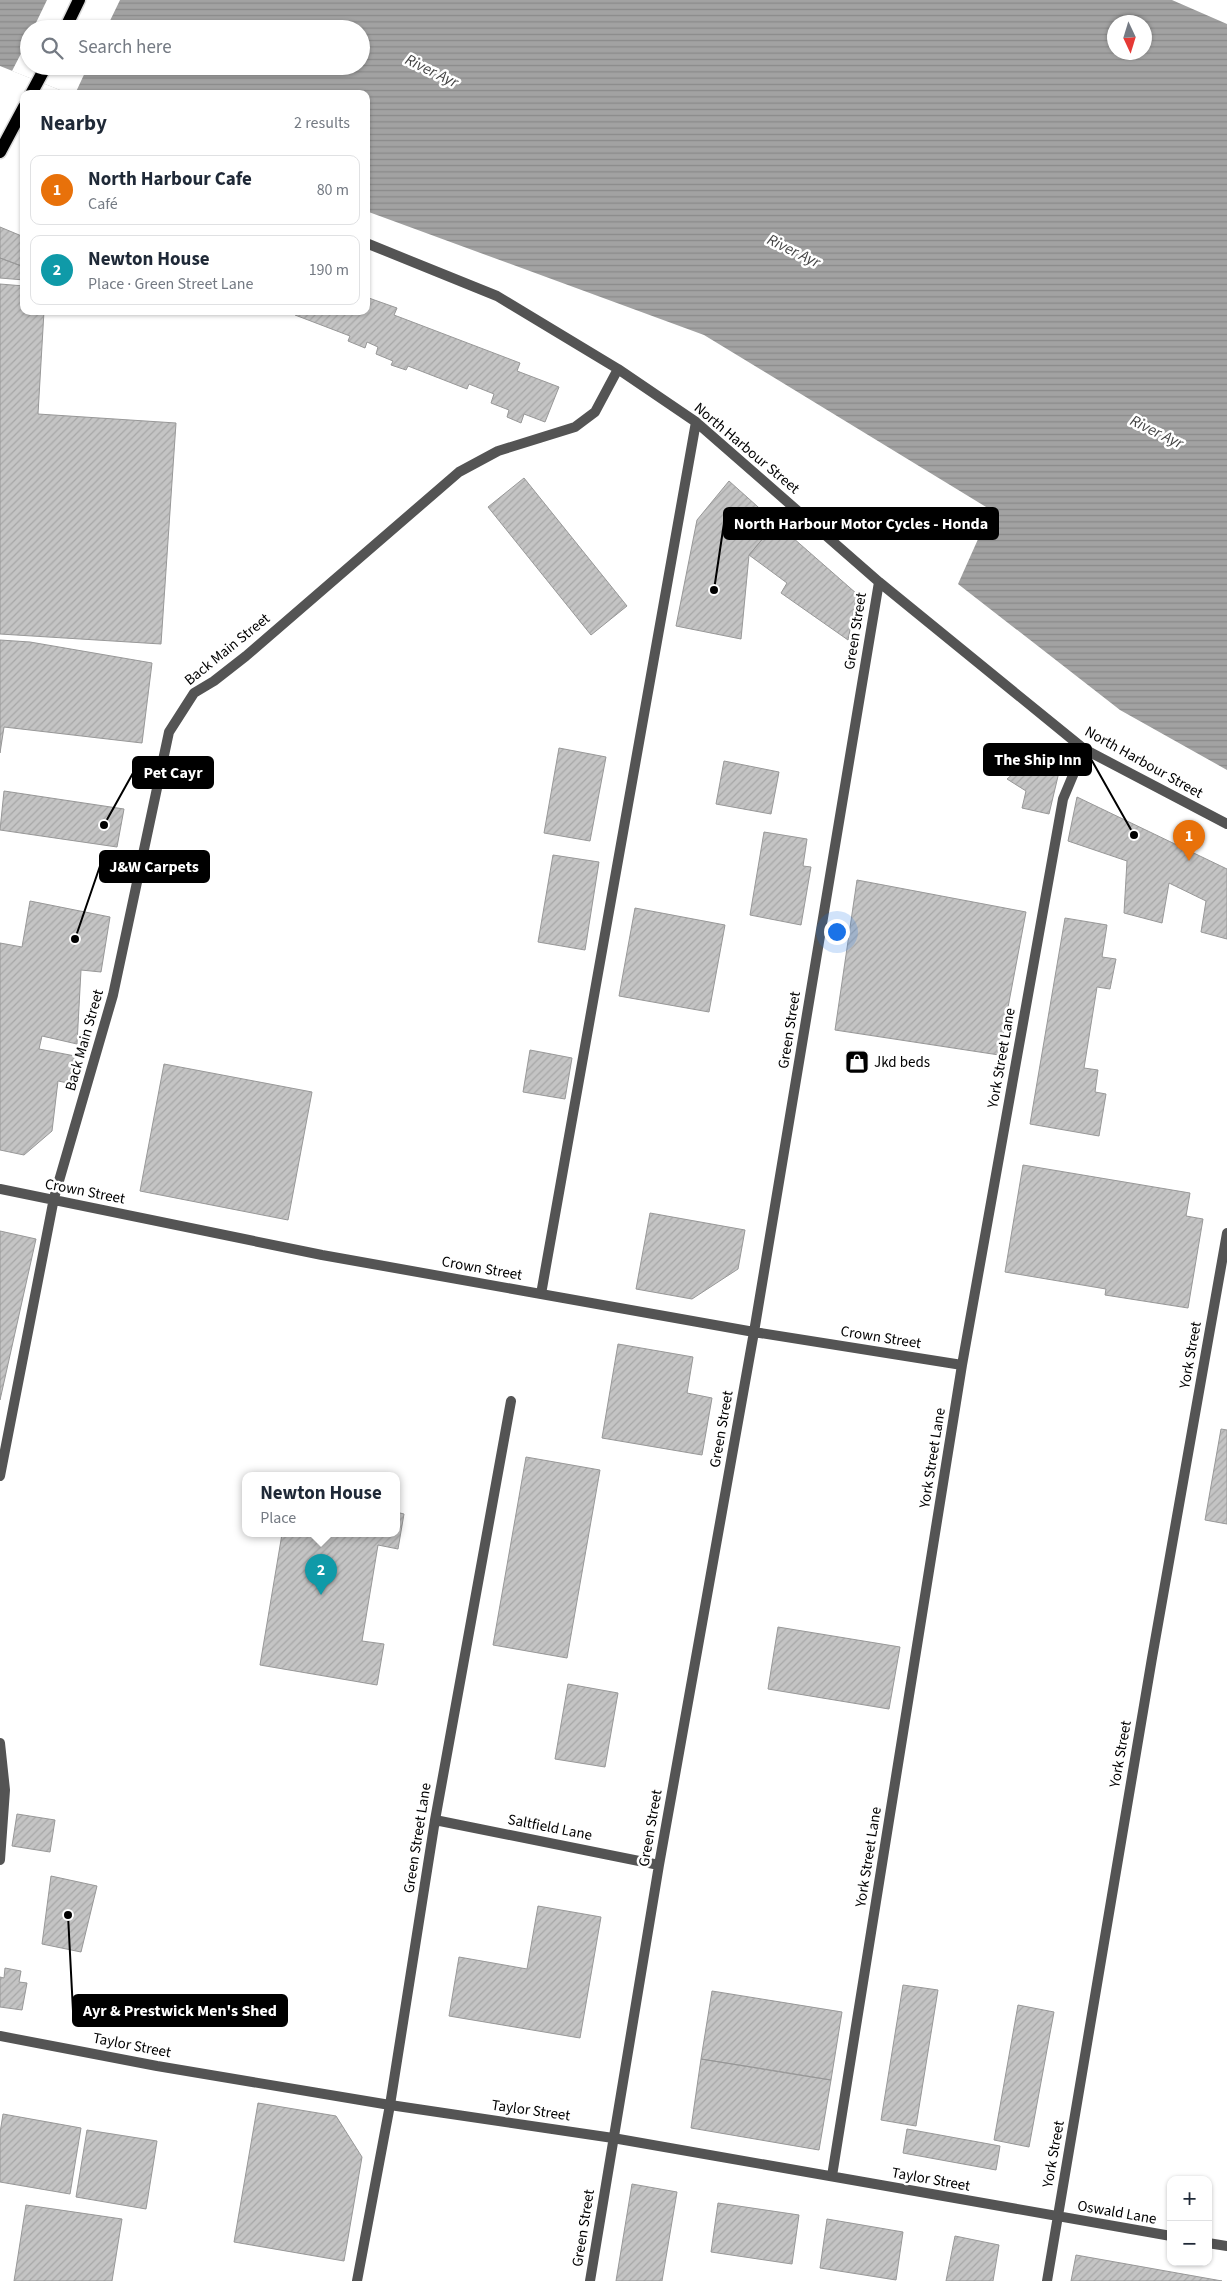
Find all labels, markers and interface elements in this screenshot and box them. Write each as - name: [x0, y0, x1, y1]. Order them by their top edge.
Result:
- north arrow: [1107, 15, 1152, 60]
- search box: [20, 20, 370, 75]
- icon: search: [38, 34, 66, 62]
- text: Search here: [78, 34, 172, 61]
- water label: River Ayr: [401, 49, 463, 94]
- text: Nearby: [40, 108, 107, 138]
- text: 2 results: [294, 112, 350, 134]
- text: North Harbour Cafe: [88, 166, 252, 193]
- text: 1: [53, 179, 61, 201]
- text: 80 m: [317, 179, 349, 201]
- text: Café: [88, 193, 118, 215]
- water label: River Ayr: [763, 229, 825, 274]
- text: Newton House: [88, 246, 210, 273]
- text: 2: [53, 259, 61, 281]
- text: 190 m: [309, 259, 349, 281]
- text: Place · Green Street Lane: [88, 273, 253, 295]
- street label: North Harbour Street: [689, 398, 804, 499]
- water label: River Ayr: [1126, 410, 1188, 455]
- callout: North Harbour Motor Cycles - Honda: [724, 508, 998, 539]
- text: North Harbour Motor Cycles - Honda: [734, 513, 988, 535]
- street label: Green Street: [839, 591, 872, 671]
- street label: Back Main Street: [180, 608, 275, 690]
- street label: North Harbour Street: [1081, 721, 1207, 804]
- callout: The Ship Inn: [984, 744, 1091, 775]
- text: The Ship Inn: [994, 749, 1082, 771]
- callout: Pet Cayr: [133, 757, 213, 788]
- text: Pet Cayr: [143, 762, 203, 784]
- pin: 1: [1173, 820, 1205, 861]
- callout: J&W Carpets: [100, 851, 209, 882]
- text: J&W Carpets: [109, 856, 199, 878]
- your location: [824, 919, 850, 945]
- street label: Back Main Street: [60, 987, 109, 1093]
- street label: Green Street: [773, 990, 806, 1070]
- street label: York Street Lane: [982, 1006, 1021, 1111]
- shop icon: Jkd beds: [844, 1049, 870, 1075]
- place label: Jkd beds: [874, 1052, 930, 1073]
- street label: Crown Street: [43, 1173, 127, 1210]
- street label: Crown Street: [440, 1251, 524, 1286]
- street label: York Street: [1174, 1320, 1207, 1391]
- street label: Crown Street: [839, 1321, 923, 1354]
- street label: Green Street: [704, 1389, 739, 1469]
- street label: York Street Lane: [914, 1406, 951, 1511]
- popup: [242, 1472, 400, 1537]
- text: Newton House: [260, 1480, 382, 1507]
- text: Place: [260, 1507, 296, 1529]
- pin: 2: [305, 1554, 337, 1595]
- street label: York Street: [1104, 1719, 1137, 1790]
- street label: Green Street Lane: [398, 1781, 437, 1895]
- street label: Green Street: [633, 1788, 668, 1868]
- street label: York Street Lane: [850, 1805, 887, 1910]
- street label: Saltfield Lane: [506, 1809, 594, 1846]
- callout: Ayr & Prestwick Men's Shed: [73, 1995, 287, 2026]
- text: Ayr & Prestwick Men's Shed: [82, 2000, 277, 2022]
- street label: Taylor Street: [91, 2028, 173, 2063]
- street label: Taylor Street: [490, 2095, 572, 2126]
- street label: York Street: [1037, 2119, 1070, 2190]
- street label: Taylor Street: [890, 2162, 972, 2197]
- map controls: [1167, 2176, 1212, 2266]
- button: +: [1167, 2176, 1212, 2221]
- street label: Green Street: [567, 2188, 600, 2268]
- street label: Oswald Lane: [1076, 2195, 1158, 2230]
- button: −: [1167, 2221, 1212, 2266]

